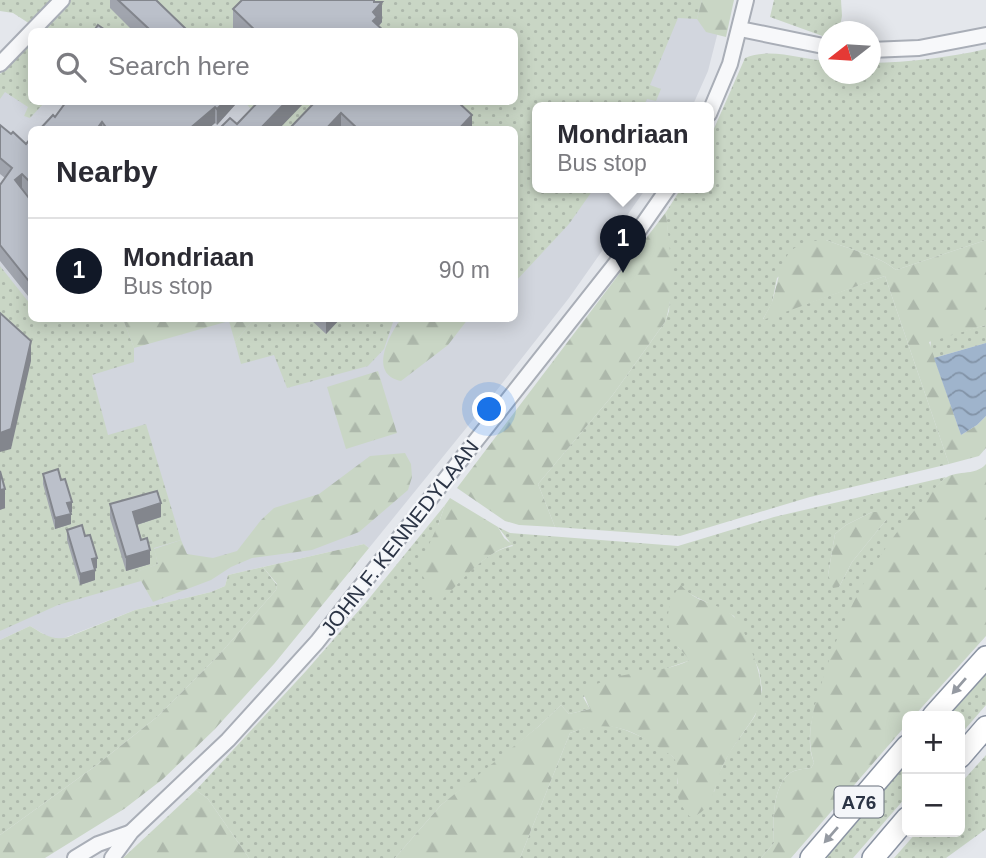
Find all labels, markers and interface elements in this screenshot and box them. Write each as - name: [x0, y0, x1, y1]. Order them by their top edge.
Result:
- north arrow: [818, 21, 881, 84]
- search box: [28, 28, 518, 105]
- icon: search: [52, 48, 90, 86]
- text: Search here: [108, 51, 250, 81]
- popup: [532, 102, 714, 193]
- text: Mondriaan: [557, 119, 689, 149]
- text: Bus stop: [557, 150, 647, 176]
- text: Nearby: [56, 155, 158, 188]
- pin: 1: [600, 215, 646, 273]
- text: Mondriaan: [123, 242, 254, 272]
- text: 1: [73, 257, 85, 283]
- text: 90 m: [439, 257, 490, 283]
- text: Bus stop: [123, 273, 213, 299]
- your location: [472, 392, 506, 426]
- street label: JOHN F. KENNEDYLAAN: [316, 435, 483, 640]
- one-way arrow: [951, 677, 967, 695]
- map controls: [902, 711, 965, 837]
- button: +: [902, 711, 965, 774]
- button: −: [902, 774, 965, 837]
- road number: A76: [834, 786, 884, 818]
- one-way arrow: [824, 826, 839, 843]

